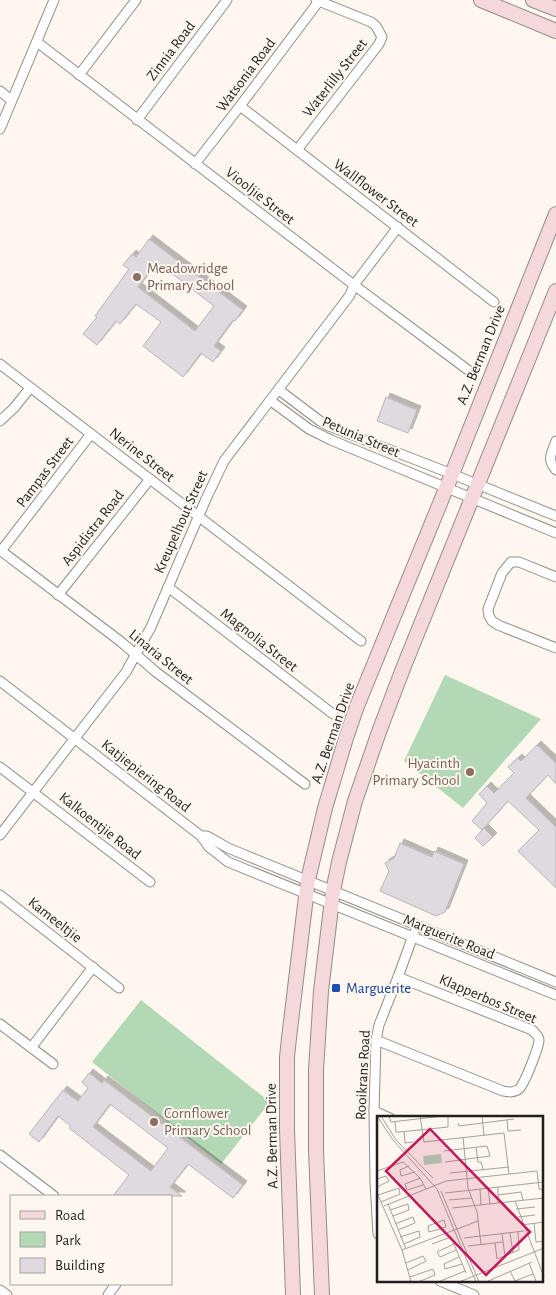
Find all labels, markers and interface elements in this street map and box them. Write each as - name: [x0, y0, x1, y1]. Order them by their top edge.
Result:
- street label: Zinnia Road: [144, 18, 198, 83]
- street label: Watsonia Road: [214, 35, 279, 115]
- street label: Waterlilly Street: [300, 36, 370, 120]
- street label: Wallflower Street: [331, 156, 421, 230]
- street label: Viooljie Street: [223, 165, 297, 228]
- place label: Meadowridge Primary School: [147, 261, 235, 293]
- marker: Meadowridge Primary School: [131, 271, 143, 283]
- street label: A.Z. Berman Drive: [454, 303, 508, 407]
- street label: Petunia Street: [320, 414, 402, 460]
- street label: Nerine Street: [107, 425, 177, 485]
- street label: Pampas Street: [14, 434, 76, 510]
- street label: Kreupelhout Street: [152, 468, 211, 576]
- street label: Aspidistra Road: [59, 487, 127, 569]
- street label: Magnolia Street: [218, 605, 300, 675]
- street label: Linaria Street: [126, 627, 196, 687]
- street label: A.Z. Berman Drive: [309, 680, 357, 785]
- street label: Katjiepiering Road: [99, 737, 193, 815]
- place label: Hyacinth Primary School: [372, 756, 460, 788]
- marker: Hyacinth Primary School: [464, 766, 476, 778]
- street label: Kalkoentjie Road: [56, 790, 144, 863]
- street label: Kameeltjie: [25, 894, 85, 946]
- street label: Marguerite Road: [401, 912, 497, 962]
- street label: Klapperbos Street: [437, 972, 539, 1026]
- place label: Marguerite: [346, 981, 411, 996]
- marker: Marguerite: [330, 982, 342, 994]
- street label: Rooikrans Road: [353, 1029, 373, 1120]
- street label: A.Z. Berman Drive: [264, 1083, 280, 1189]
- place label: Cornflower Primary School: [164, 1106, 252, 1138]
- marker: Cornflower Primary School: [148, 1116, 160, 1128]
- inset map: [377, 1116, 544, 1282]
- legend: [10, 1195, 172, 1285]
- text: Road: [55, 1208, 85, 1223]
- text: Park: [55, 1233, 81, 1248]
- text: Building: [55, 1258, 105, 1273]

